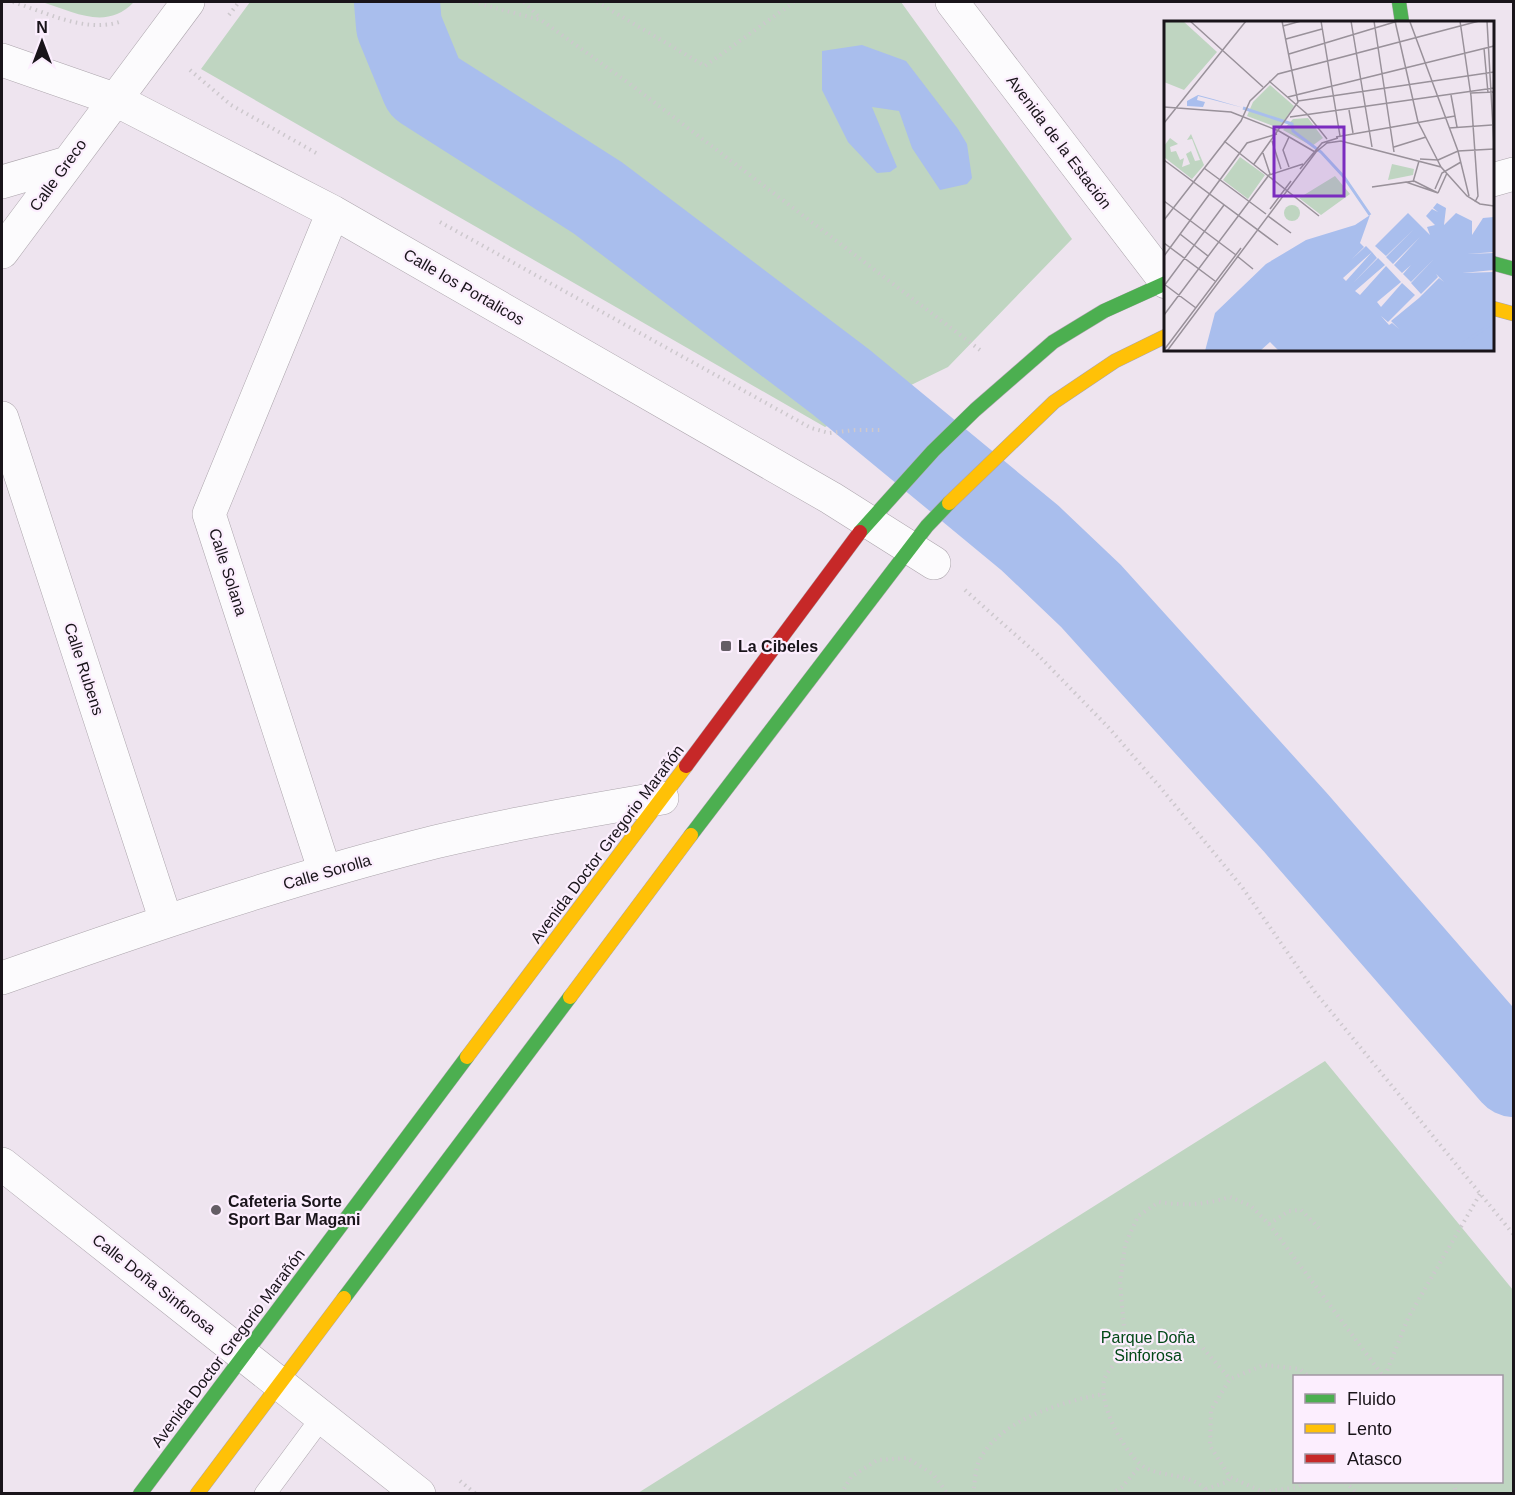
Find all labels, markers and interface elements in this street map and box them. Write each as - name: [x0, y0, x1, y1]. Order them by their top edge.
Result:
- north arrow: [12, 12, 72, 72]
- text: N: [36, 19, 48, 36]
- inset map: [1164, 21, 1494, 351]
- street label: Avenida de la Estación: [1003, 72, 1115, 212]
- street label: Calle Greco: [26, 136, 90, 214]
- street label: Calle los Portalicos: [401, 246, 527, 328]
- street label: Calle Solana: [206, 526, 250, 618]
- street label: Calle Rubens: [61, 621, 107, 717]
- place label: La Cibeles: [738, 638, 818, 655]
- marker: La Cibeles: [719, 639, 733, 653]
- street label: Avenida Doctor Gregorio Marañón: [527, 742, 687, 946]
- street label: Calle Sorolla: [281, 851, 373, 893]
- place label: Cafeteria Sorte Sport Bar Magani: [228, 1193, 360, 1228]
- marker: Cafeteria Sorte Sport Bar Magani: [209, 1203, 223, 1217]
- street label: Calle Doña Sinforosa: [89, 1231, 219, 1337]
- street label: Avenida Doctor Gregorio Marañón: [148, 1246, 308, 1450]
- park label: Parque Doña Sinforosa: [1101, 1329, 1195, 1364]
- legend: [1293, 1375, 1503, 1483]
- text: Fluido: [1347, 1389, 1396, 1409]
- text: Lento: [1347, 1419, 1392, 1439]
- text: Atasco: [1347, 1449, 1402, 1469]

